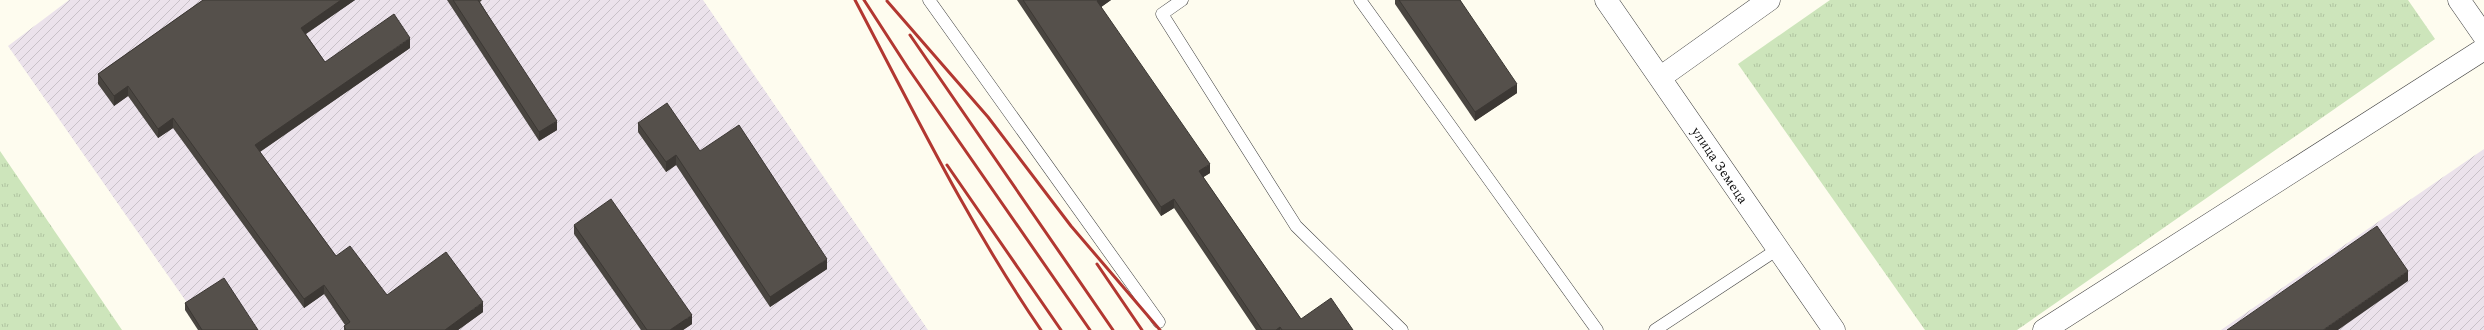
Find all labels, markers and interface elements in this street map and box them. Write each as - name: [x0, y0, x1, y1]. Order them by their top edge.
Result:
- street label: улица Земеца: [1685, 122, 1753, 208]

